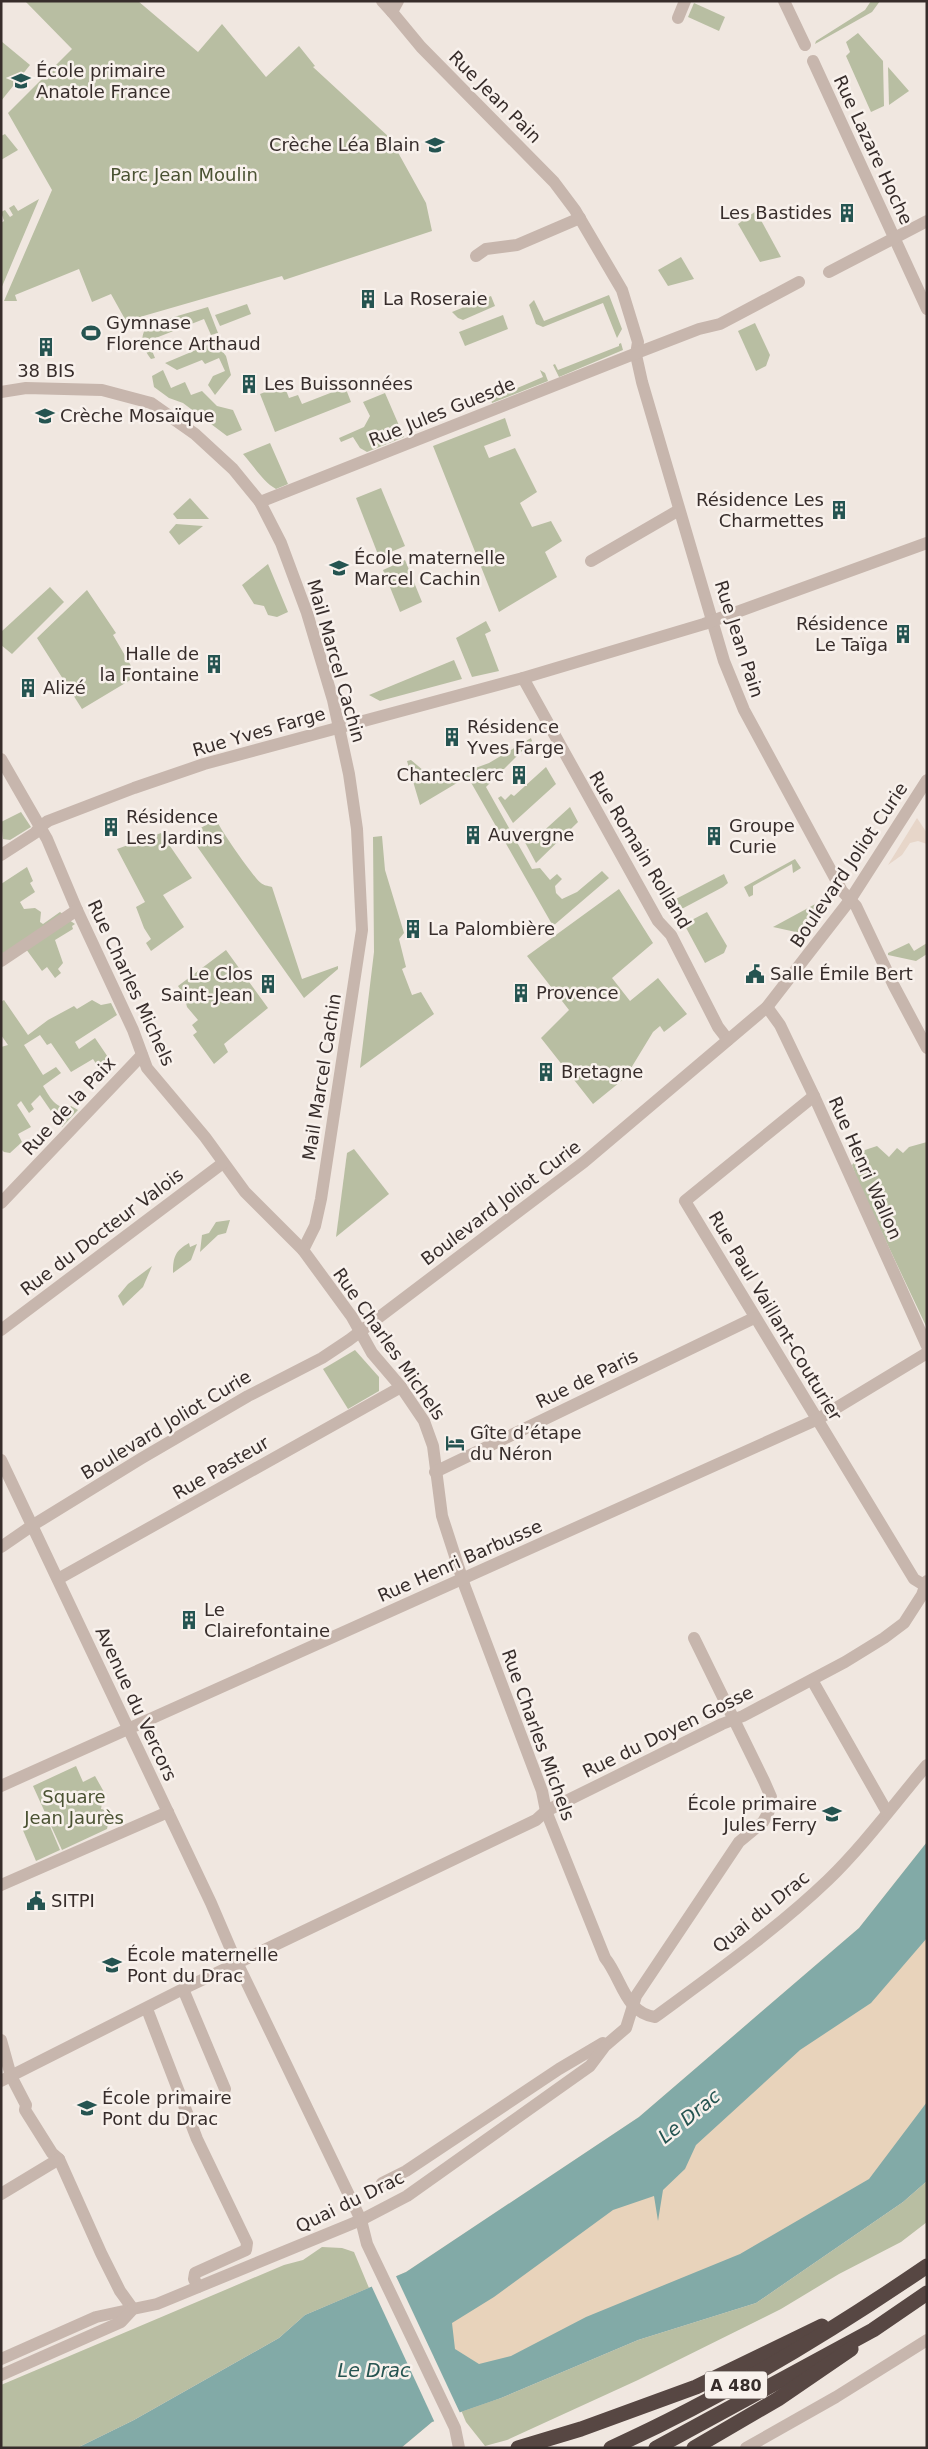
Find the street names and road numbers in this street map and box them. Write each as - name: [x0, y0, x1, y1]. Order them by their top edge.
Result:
- street label: Rue Jean Pain: [445, 46, 546, 147]
- street label: Rue Lazare Hoche: [830, 72, 917, 228]
- street label: Rue Jules Guesde: [366, 373, 518, 451]
- street label: Mail Marcel Cachin: [303, 577, 370, 745]
- street label: Rue Jean Pain: [711, 578, 768, 700]
- street label: Rue Yves Farge: [190, 703, 328, 761]
- street label: Rue Romain Rolland: [585, 767, 696, 932]
- street label: Boulevard Joliot Curie: [786, 778, 912, 951]
- street label: Rue Charles Michels: [84, 896, 179, 1069]
- street label: Mail Marcel Cachin: [298, 992, 345, 1162]
- street label: Rue de la Paix: [18, 1052, 120, 1159]
- street label: Rue Henri Wallon: [825, 1093, 906, 1242]
- street label: Boulevard Joliot Curie: [417, 1136, 585, 1269]
- street label: Rue du Docteur Valois: [16, 1164, 187, 1300]
- street label: Rue Paul Vaillant-Couturier: [705, 1207, 847, 1425]
- street label: Rue Charles Michels: [329, 1264, 450, 1424]
- street label: Rue de Paris: [532, 1345, 641, 1412]
- street label: Boulevard Joliot Curie: [77, 1366, 254, 1484]
- street label: Rue Pasteur: [169, 1431, 273, 1503]
- street label: Rue Henri Barbusse: [374, 1515, 545, 1606]
- street label: Avenue du Vercors: [91, 1623, 181, 1784]
- street label: Rue Charles Michels: [498, 1646, 579, 1823]
- street label: Rue du Doyen Gosse: [579, 1681, 756, 1782]
- street label: Quai du Drac: [708, 1866, 813, 1957]
- street label: Quai du Drac: [292, 2166, 407, 2237]
- road number: A 480: [705, 2372, 767, 2398]

